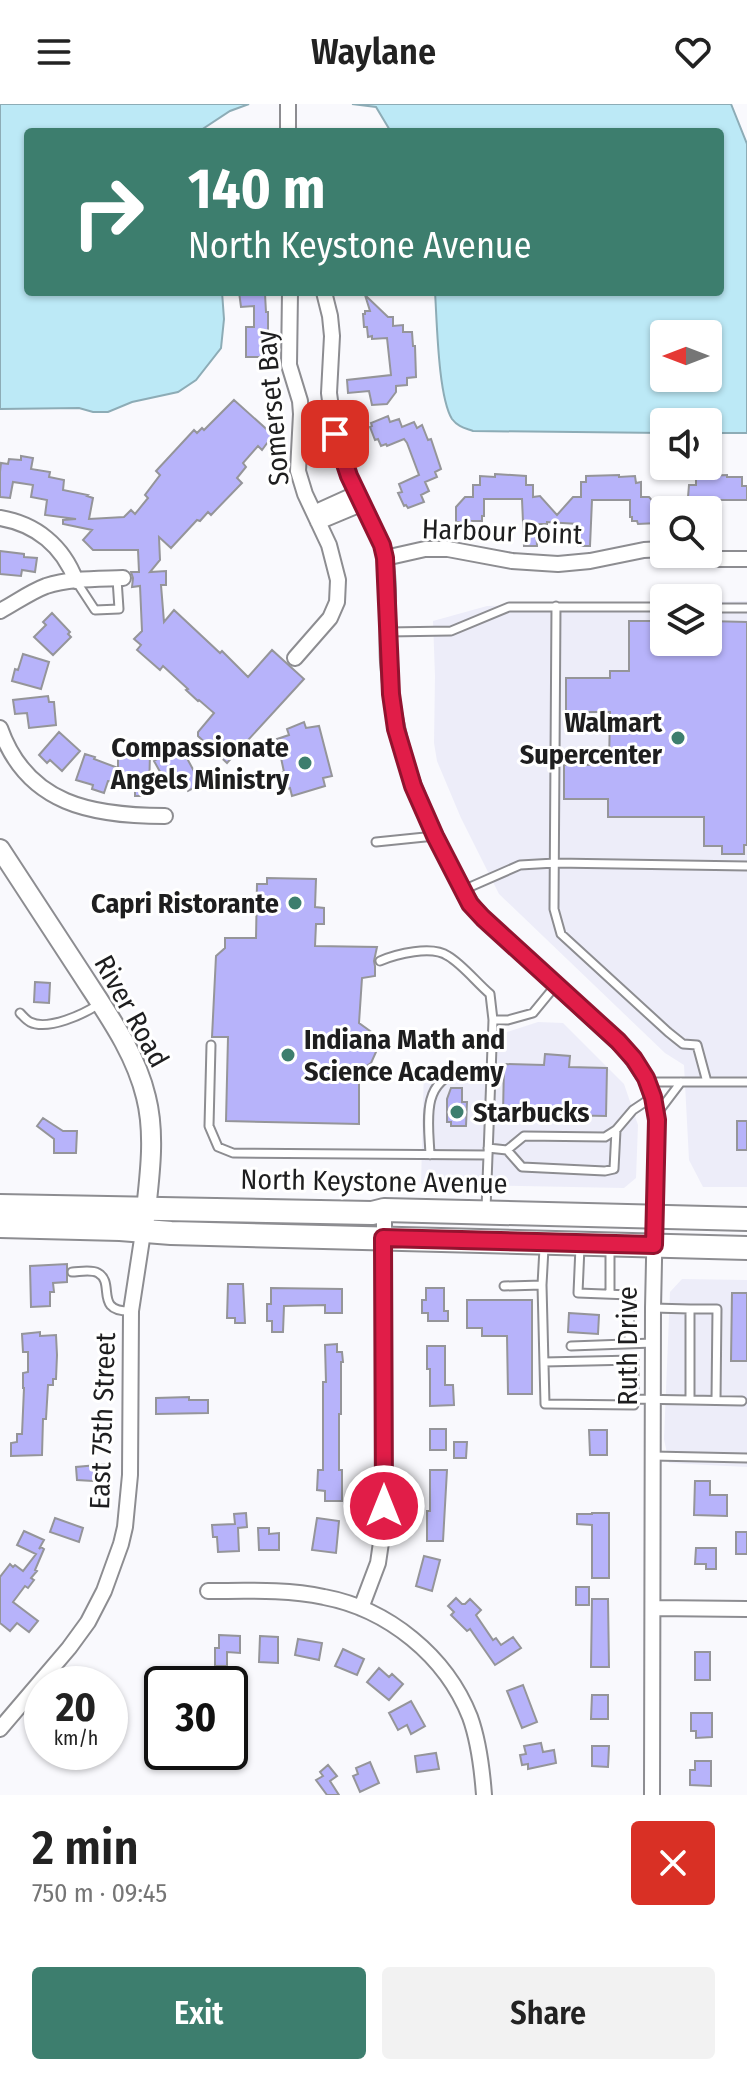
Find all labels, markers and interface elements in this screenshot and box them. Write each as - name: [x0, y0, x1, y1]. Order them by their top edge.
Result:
- icon: menu: [32, 30, 76, 74]
- text: Waylane: [311, 30, 436, 74]
- icon: heart: [671, 30, 715, 74]
- text: 140 m: [188, 156, 325, 223]
- icon: right: [56, 160, 160, 264]
- text: North Keystone Avenue: [188, 224, 531, 268]
- north arrow: [650, 320, 722, 392]
- map controls: [650, 320, 722, 656]
- street label: Somerset Bay: [249, 328, 296, 487]
- pin: [301, 400, 369, 468]
- button: sound: [650, 408, 722, 480]
- icon: arrive: [313, 412, 357, 456]
- button: search: [650, 496, 722, 568]
- street label: Harbour Point: [421, 512, 584, 551]
- button: layers: [650, 584, 722, 656]
- place label: Walmart Supercenter: [520, 706, 663, 771]
- marker: Walmart Supercenter: [669, 729, 687, 747]
- place label: Compassionate Angels Ministry: [110, 731, 290, 796]
- marker: Compassionate Angels Ministry: [296, 754, 314, 772]
- place label: Capri Ristorante: [91, 887, 279, 920]
- marker: Capri Ristorante: [286, 894, 304, 912]
- street label: River Road: [87, 949, 176, 1073]
- place label: Indiana Math and Science Academy: [304, 1023, 505, 1088]
- marker: Indiana Math and Science Academy: [279, 1046, 297, 1064]
- place label: Starbucks: [473, 1096, 590, 1129]
- marker: Starbucks: [448, 1103, 466, 1121]
- street label: North Keystone Avenue: [240, 1163, 508, 1200]
- street label: Ruth Drive: [611, 1286, 644, 1406]
- street label: East 75th Street: [83, 1331, 122, 1510]
- position arrow: [342, 1464, 426, 1548]
- speed limit sign: 30: [144, 1666, 248, 1770]
- text: 20: [56, 1684, 96, 1732]
- text: km/h: [54, 1726, 98, 1750]
- text: 2 min: [32, 1819, 139, 1877]
- button: close: [631, 1821, 715, 1905]
- text: 750 m · 09:45: [32, 1878, 167, 1909]
- button: Exit: [32, 1967, 366, 2059]
- button: Share: [382, 1967, 715, 2059]

